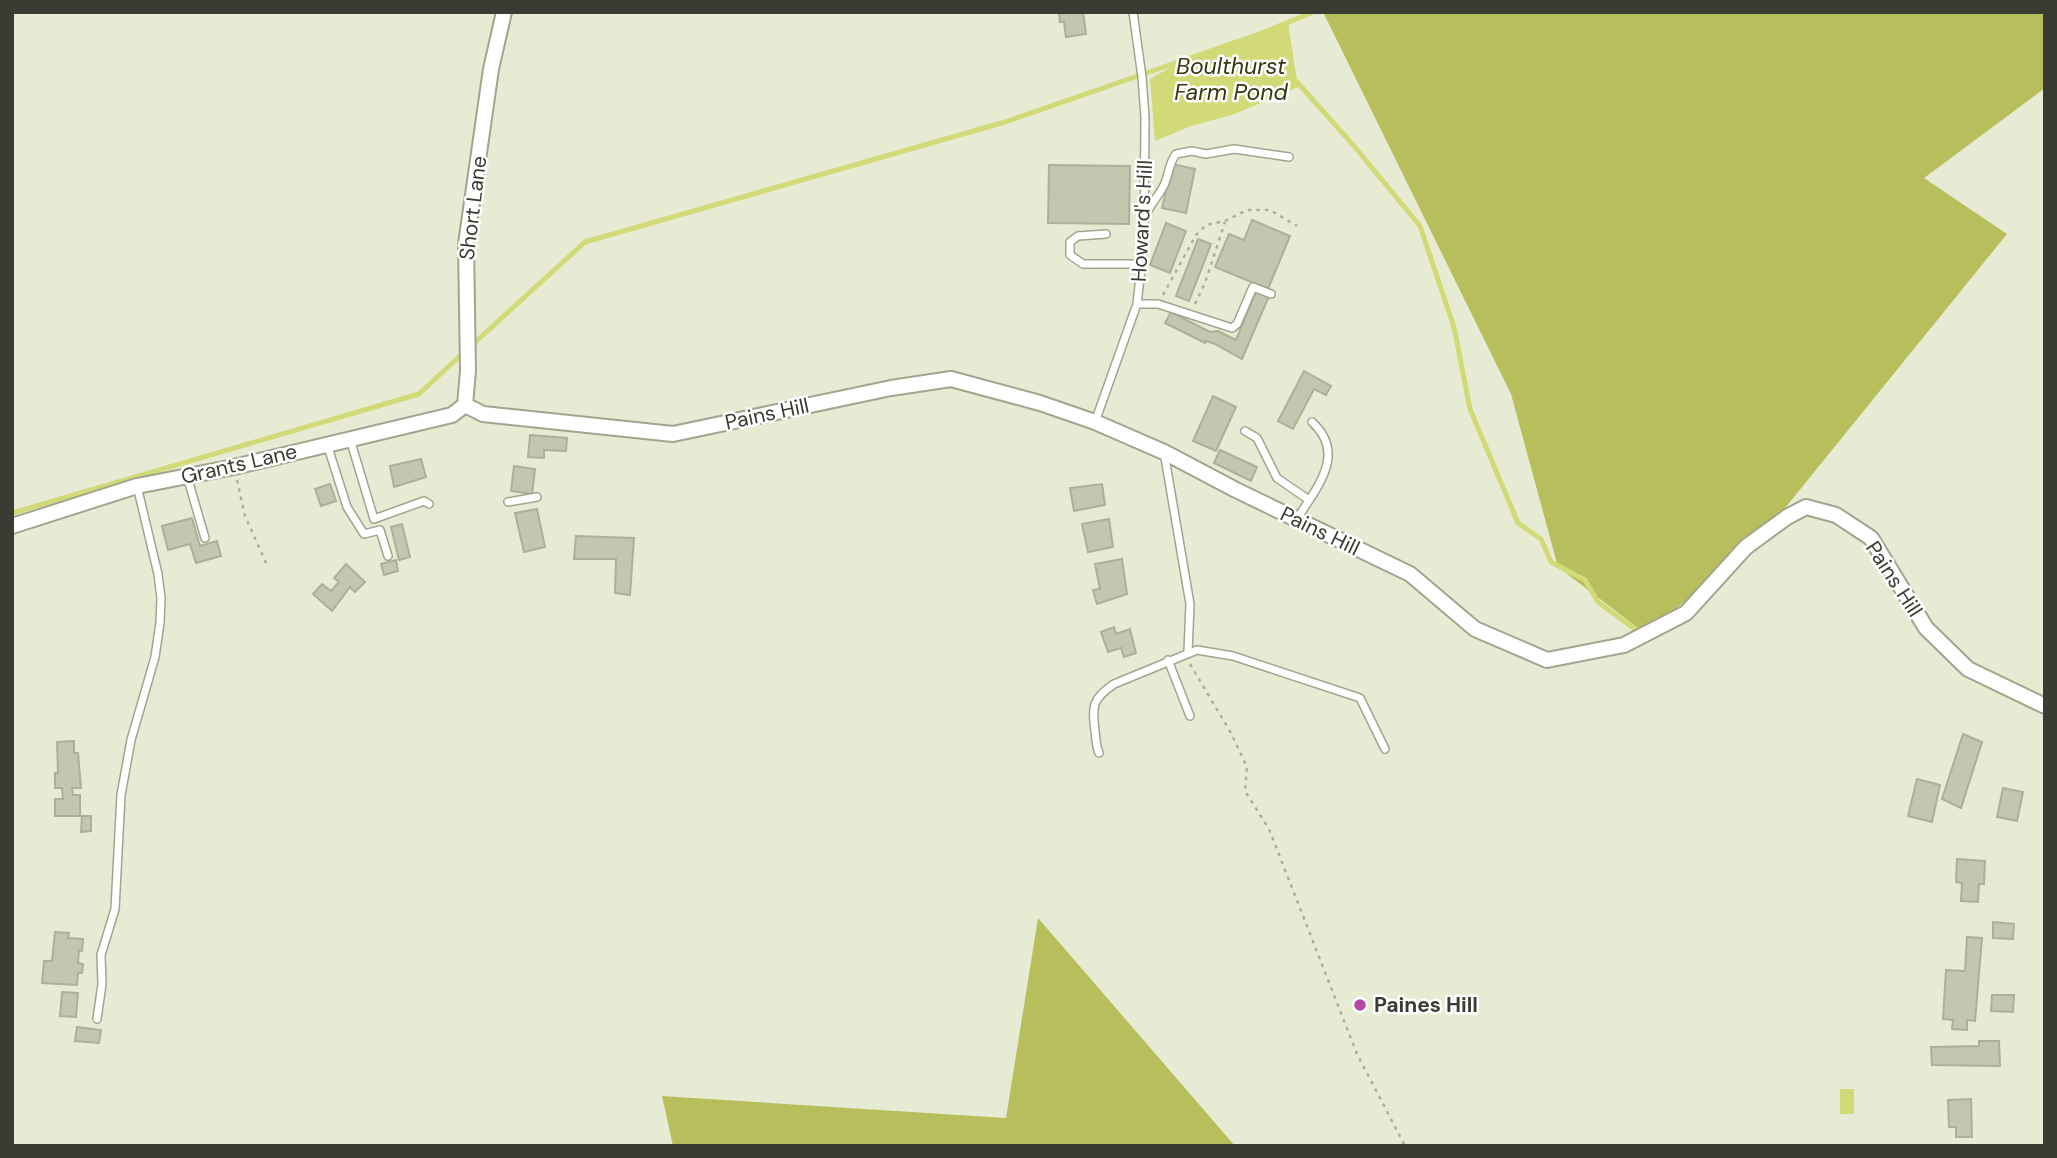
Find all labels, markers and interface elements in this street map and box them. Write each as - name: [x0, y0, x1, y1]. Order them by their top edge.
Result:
- water label: Boulthurst Farm Pond: [1174, 51, 1289, 107]
- street label: Short Lane: [453, 154, 493, 262]
- street label: Howard's Hill: [1125, 159, 1159, 283]
- street label: Pains Hill: [722, 391, 812, 437]
- street label: Grants Lane: [178, 437, 300, 491]
- street label: Pains Hill: [1276, 500, 1364, 562]
- street label: Pains Hill: [1859, 536, 1929, 622]
- place label: Paines Hill: [1374, 991, 1478, 1019]
- marker: Paines Hill: [1352, 997, 1368, 1013]

